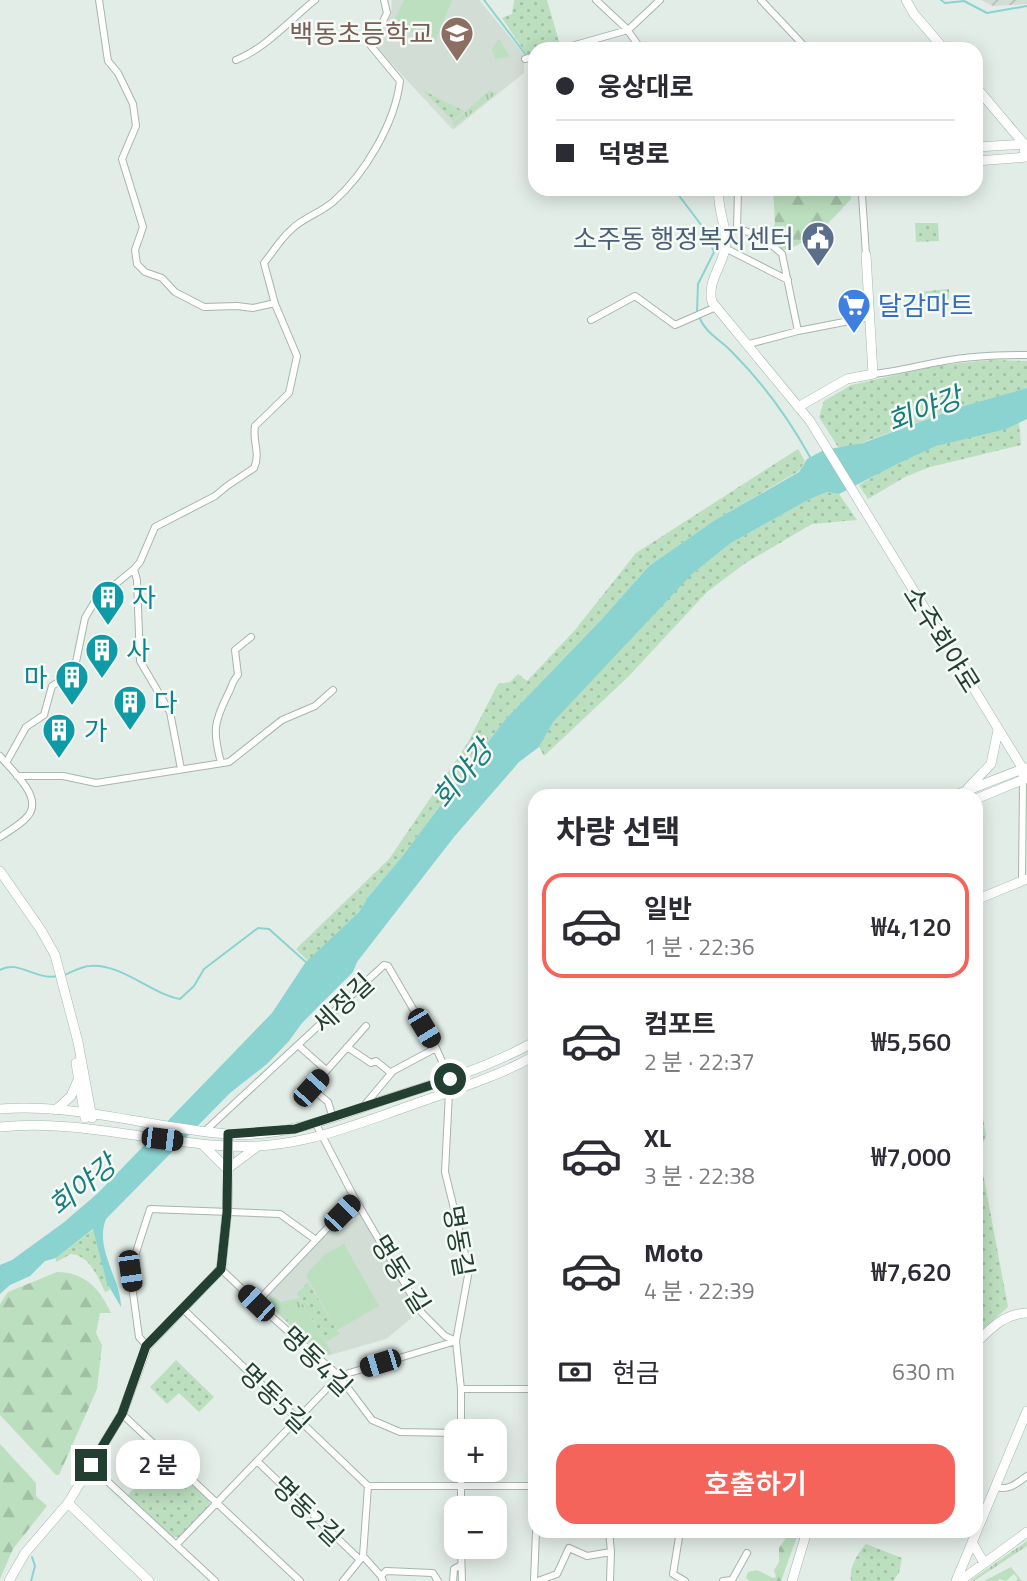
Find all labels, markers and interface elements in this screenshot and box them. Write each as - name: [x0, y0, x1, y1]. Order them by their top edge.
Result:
- place label: 백동초등학교: [289, 14, 433, 53]
- school or university icon: 백동초등학교: [438, 14, 476, 63]
- text: 웅상대로: [598, 67, 694, 106]
- text: 덕명로: [598, 134, 670, 173]
- place label: 소주동 행정복지센터: [573, 219, 794, 258]
- public building icon: 소주동 행정복지센터: [799, 219, 837, 268]
- supermarket icon: 달감마트: [835, 286, 873, 335]
- place label: 달감마트: [878, 286, 974, 325]
- water label: 회야강: [880, 374, 971, 443]
- building icon: 자: [89, 578, 127, 627]
- place label: 자: [132, 578, 156, 617]
- street label: 소주회야로: [894, 578, 990, 700]
- building icon: 사: [83, 631, 121, 680]
- place label: 사: [126, 631, 150, 670]
- place label: 마: [24, 658, 48, 697]
- building icon: 마: [53, 658, 91, 707]
- building icon: 다: [111, 683, 149, 732]
- place label: 다: [154, 683, 178, 722]
- building icon: 가: [40, 711, 78, 760]
- place label: 가: [84, 711, 108, 750]
- water label: 회야강: [421, 728, 505, 818]
- text: 차량 선택: [556, 807, 681, 855]
- text: 일반: [644, 889, 692, 928]
- icon: car: [560, 894, 623, 957]
- text: ₩4,120: [871, 907, 951, 946]
- text: 1 분 · 22:36: [644, 929, 755, 964]
- street label: 세정길: [303, 964, 383, 1042]
- text: 컴포트: [644, 1004, 716, 1043]
- car: [405, 1005, 444, 1051]
- icon: car: [560, 1009, 623, 1072]
- text: ₩5,560: [871, 1022, 951, 1061]
- text: 2 분 · 22:37: [644, 1044, 755, 1079]
- route start: [434, 1063, 466, 1095]
- car: [290, 1065, 333, 1111]
- text: XL: [644, 1118, 671, 1157]
- icon: car: [560, 1124, 623, 1187]
- car: [140, 1126, 185, 1152]
- text: ₩7,000: [871, 1137, 951, 1176]
- water label: 회야강: [38, 1142, 128, 1226]
- text: 3 분 · 22:38: [644, 1158, 755, 1193]
- car: [320, 1191, 365, 1235]
- street label: 명동길: [434, 1202, 484, 1280]
- street label: 명동1길: [362, 1227, 440, 1321]
- text: Moto: [644, 1233, 703, 1272]
- icon: car: [560, 1239, 623, 1302]
- car: [117, 1249, 144, 1293]
- text: ₩7,620: [871, 1252, 951, 1291]
- text: 4 분 · 22:39: [644, 1273, 755, 1308]
- car: [234, 1281, 279, 1325]
- street label: 명동4길: [272, 1317, 362, 1405]
- car: [357, 1347, 404, 1379]
- icon: cash: [556, 1353, 594, 1391]
- text: 현금: [612, 1353, 660, 1392]
- street label: 명동5길: [230, 1354, 320, 1442]
- text: 630 m: [892, 1354, 955, 1389]
- map controls: [444, 1419, 507, 1559]
- button: +: [444, 1419, 507, 1482]
- callout: 2 분: [116, 1440, 200, 1490]
- button: 호출하기: [556, 1444, 955, 1524]
- text: 2 분: [138, 1447, 178, 1482]
- route end: [75, 1449, 107, 1481]
- street label: 명동2길: [263, 1467, 353, 1555]
- button: −: [444, 1496, 507, 1559]

